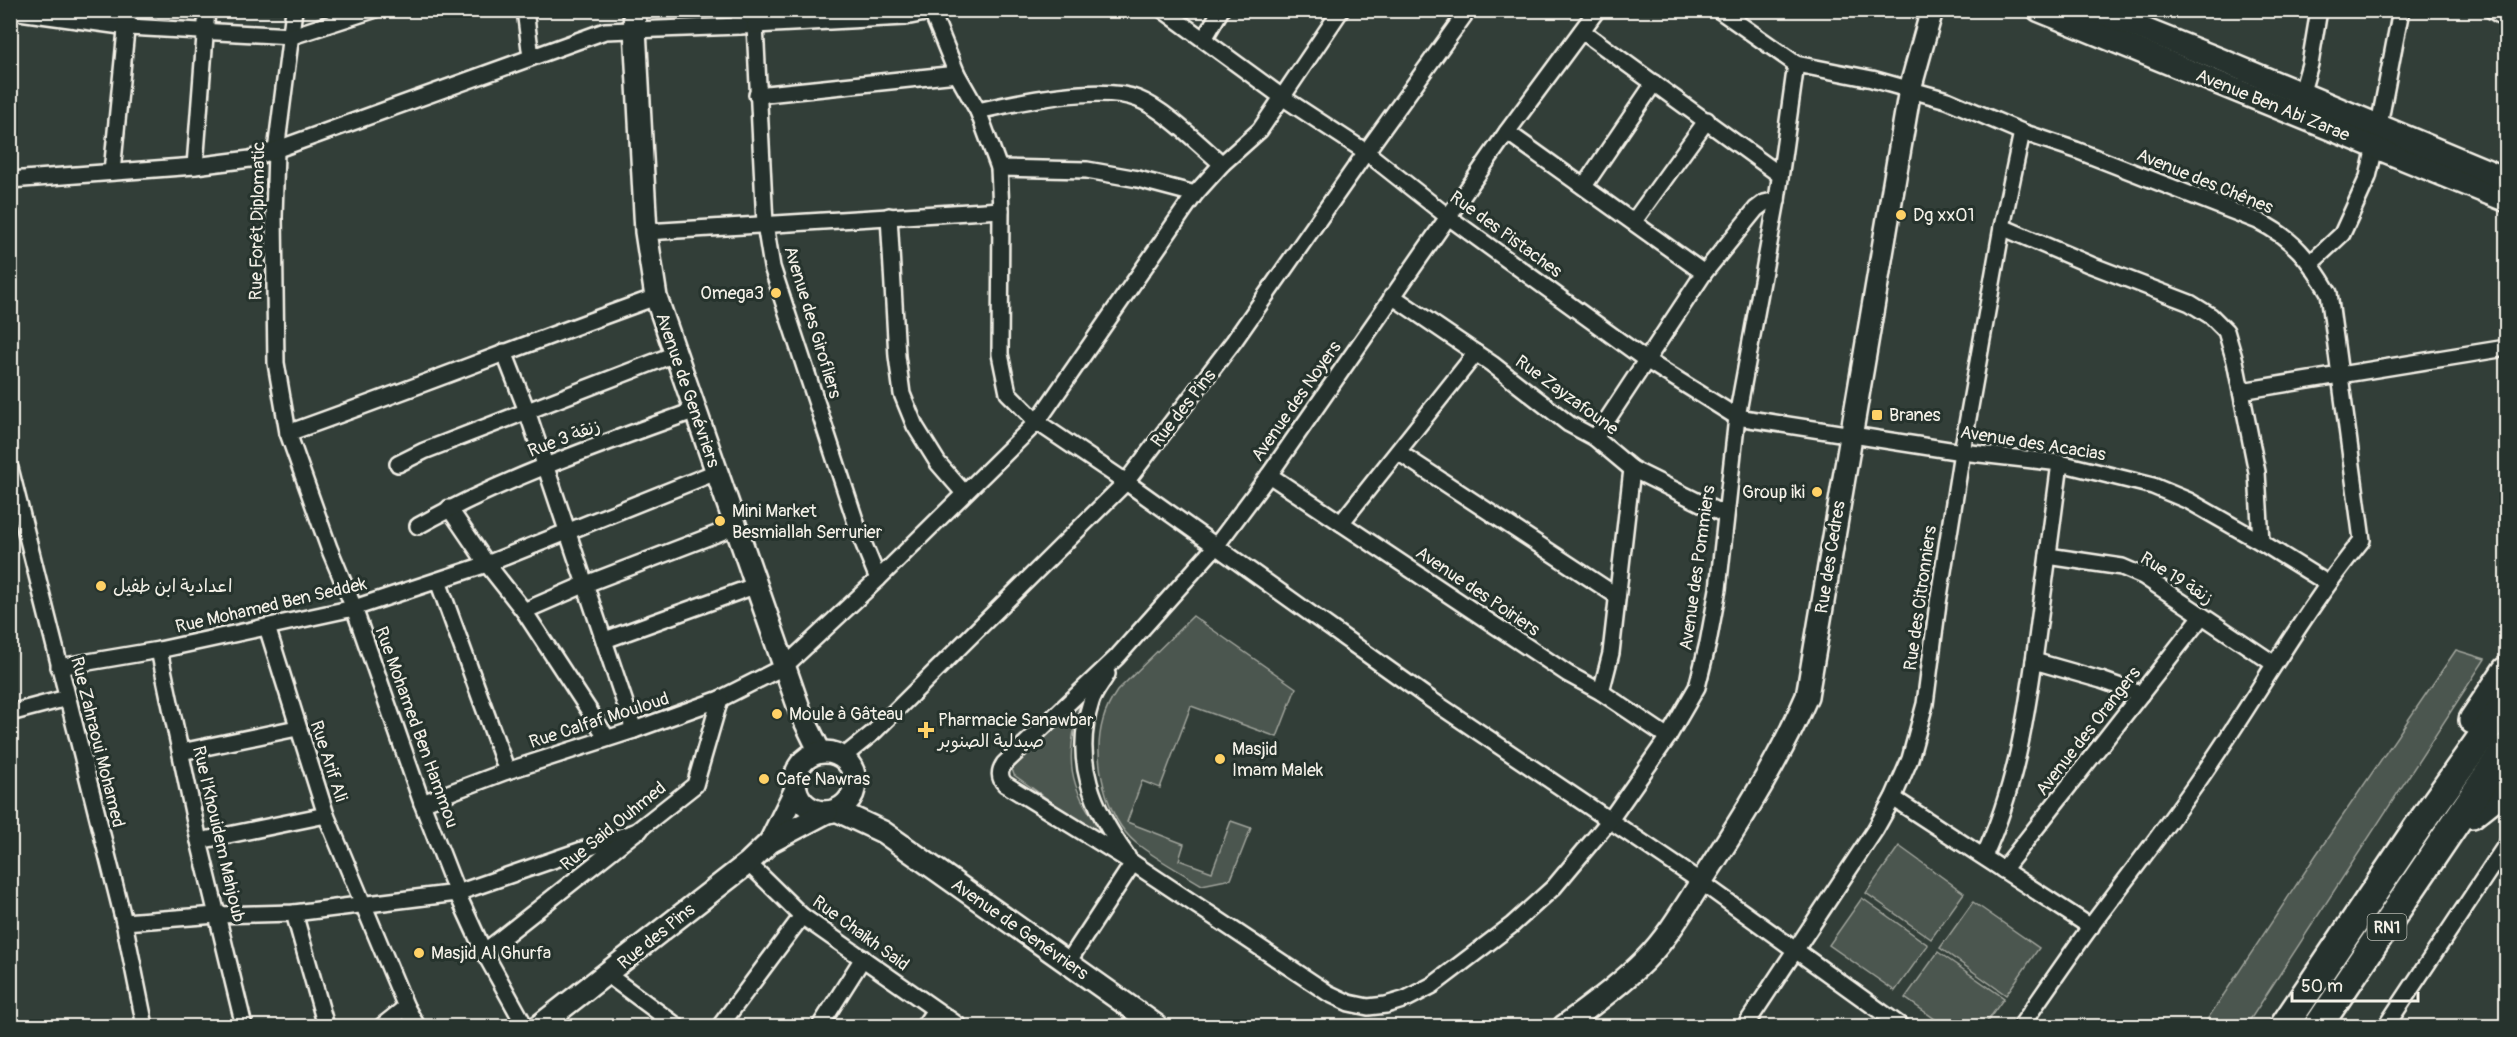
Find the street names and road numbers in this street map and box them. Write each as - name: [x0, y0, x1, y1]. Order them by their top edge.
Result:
- street label: Avenue Ben Abi Zarae: [2192, 64, 2353, 147]
- street label: Rue Forêt Diplomatic: [245, 141, 270, 301]
- street label: Avenue des Chênes: [2133, 144, 2276, 219]
- street label: Rue des Pistaches: [1445, 186, 1566, 283]
- street label: Avenue des Girofliers: [778, 243, 847, 401]
- street label: Avenue de Genévriers: [650, 310, 725, 471]
- street label: Avenue des Noyers: [1246, 337, 1346, 466]
- street label: Rue Zayzafoune: [1510, 350, 1623, 441]
- street label: Rue des Pins: [1146, 365, 1221, 452]
- street label: Rue 3 زنقة: [525, 414, 604, 463]
- street label: Avenue des Acacias: [1959, 421, 2107, 466]
- street label: Avenue des Pommiers: [1675, 484, 1720, 652]
- street label: Rue des Cedres: [1810, 499, 1851, 615]
- street label: Rue des Citronniers: [1899, 524, 1942, 672]
- street label: Avenue des Poiriers: [1411, 541, 1544, 641]
- street label: Rue 19 زنقة: [2136, 547, 2218, 610]
- street label: Rue Mohamed Ben Seddek: [173, 572, 369, 639]
- street label: Rue Mohamed Ben Hammou: [369, 623, 464, 831]
- street label: Rue Zahraoui Mohamed: [65, 654, 130, 830]
- street label: Avenue des Orangers: [2031, 662, 2146, 800]
- street label: Rue Calfaf Mouloud: [526, 687, 672, 754]
- street label: Rue Arif Ali: [305, 718, 352, 805]
- street label: Rue l'Khouidem Mahjoub: [187, 744, 250, 925]
- street label: Rue Said Ouhmed: [556, 777, 671, 876]
- street label: Avenue de Genévriers: [947, 873, 1093, 985]
- street label: Rue Chaikh Said: [808, 891, 914, 976]
- street label: Rue des Pins: [613, 898, 700, 975]
- road number: RN1: [2368, 914, 2406, 940]

